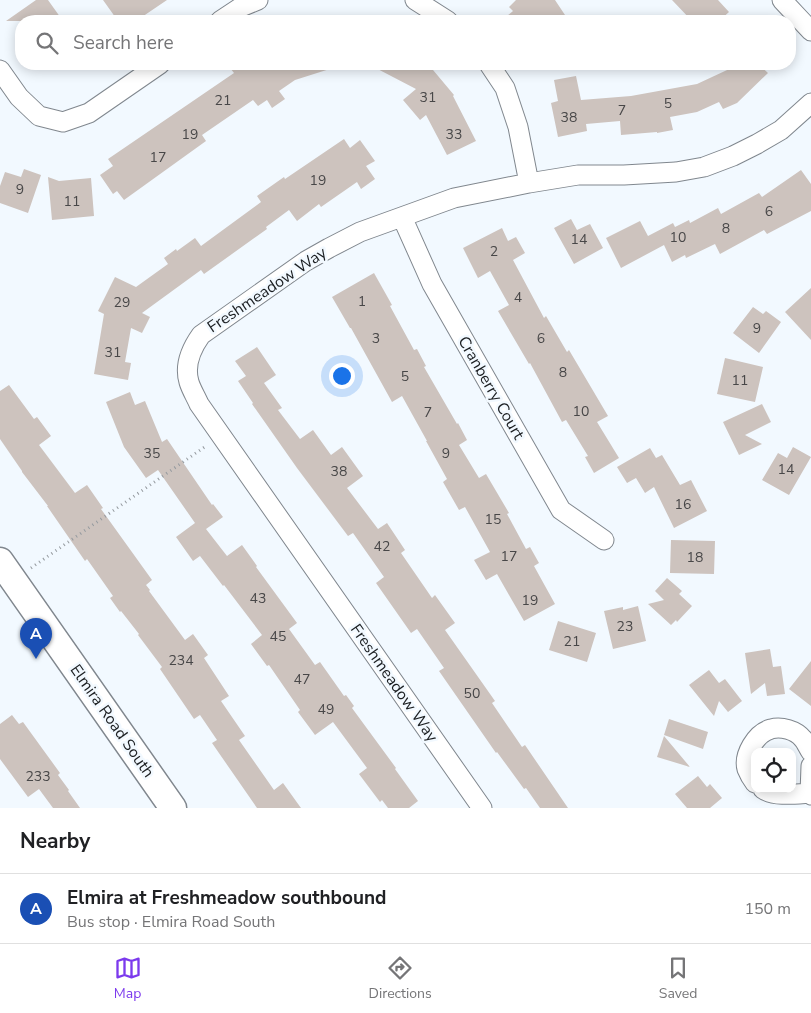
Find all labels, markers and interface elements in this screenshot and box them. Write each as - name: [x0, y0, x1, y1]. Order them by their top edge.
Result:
- search box: [15, 15, 796, 70]
- icon: search: [33, 29, 61, 57]
- text: Search here: [73, 30, 174, 56]
- house number: 31: [420, 88, 436, 107]
- house number: 21: [215, 91, 231, 110]
- house number: 5: [664, 94, 672, 113]
- house number: 7: [618, 101, 626, 120]
- house number: 38: [561, 108, 577, 127]
- house number: 19: [182, 125, 198, 144]
- house number: 33: [446, 125, 462, 144]
- house number: 17: [150, 148, 166, 167]
- house number: 19: [310, 171, 326, 190]
- house number: 9: [16, 180, 24, 199]
- house number: 11: [64, 192, 80, 211]
- house number: 6: [765, 202, 773, 221]
- house number: 8: [722, 219, 730, 238]
- house number: 10: [670, 228, 686, 247]
- house number: 14: [571, 230, 587, 249]
- street label: Freshmeadow Way: [203, 242, 331, 338]
- house number: 2: [490, 242, 498, 261]
- house number: 4: [514, 288, 522, 307]
- house number: 1: [358, 292, 366, 311]
- house number: 29: [114, 293, 130, 312]
- house number: 9: [753, 319, 761, 338]
- house number: 3: [372, 329, 380, 348]
- house number: 6: [537, 329, 545, 348]
- street label: Cranberry Court: [452, 332, 530, 444]
- house number: 31: [105, 343, 121, 362]
- your location: [329, 363, 355, 389]
- house number: 8: [559, 363, 567, 382]
- house number: 5: [401, 367, 409, 386]
- house number: 11: [732, 371, 748, 390]
- house number: 10: [573, 402, 589, 421]
- house number: 7: [424, 403, 432, 422]
- house number: 35: [144, 444, 160, 463]
- house number: 9: [442, 444, 450, 463]
- house number: 14: [778, 460, 794, 479]
- house number: 38: [331, 462, 347, 481]
- house number: 16: [675, 495, 691, 514]
- house number: 15: [485, 510, 501, 529]
- house number: 42: [374, 537, 390, 556]
- house number: 17: [501, 547, 517, 566]
- house number: 18: [687, 548, 703, 567]
- house number: 43: [250, 589, 266, 608]
- house number: 19: [522, 591, 538, 610]
- house number: 23: [617, 617, 633, 636]
- pin: A: [20, 618, 52, 659]
- street label: Freshmeadow Way: [345, 620, 443, 747]
- house number: 45: [270, 627, 286, 646]
- house number: 21: [564, 632, 580, 651]
- house number: 234: [168, 651, 194, 670]
- street label: Elmira Road South: [65, 660, 159, 782]
- house number: 47: [294, 670, 310, 689]
- house number: 50: [464, 684, 480, 703]
- house number: 49: [318, 700, 334, 719]
- map controls: [751, 748, 796, 793]
- button: locate: [751, 748, 796, 793]
- house number: 233: [25, 767, 51, 786]
- text: Nearby: [20, 827, 90, 855]
- text: Elmira at Freshmeadow southbound: [67, 885, 386, 911]
- text: A: [30, 898, 42, 920]
- text: 150 m: [744, 898, 791, 920]
- text: Bus stop · Elmira Road South: [67, 911, 275, 933]
- tab: Map: [114, 954, 142, 1003]
- tab: Directions: [369, 954, 432, 1003]
- tab: Saved: [659, 954, 697, 1003]

